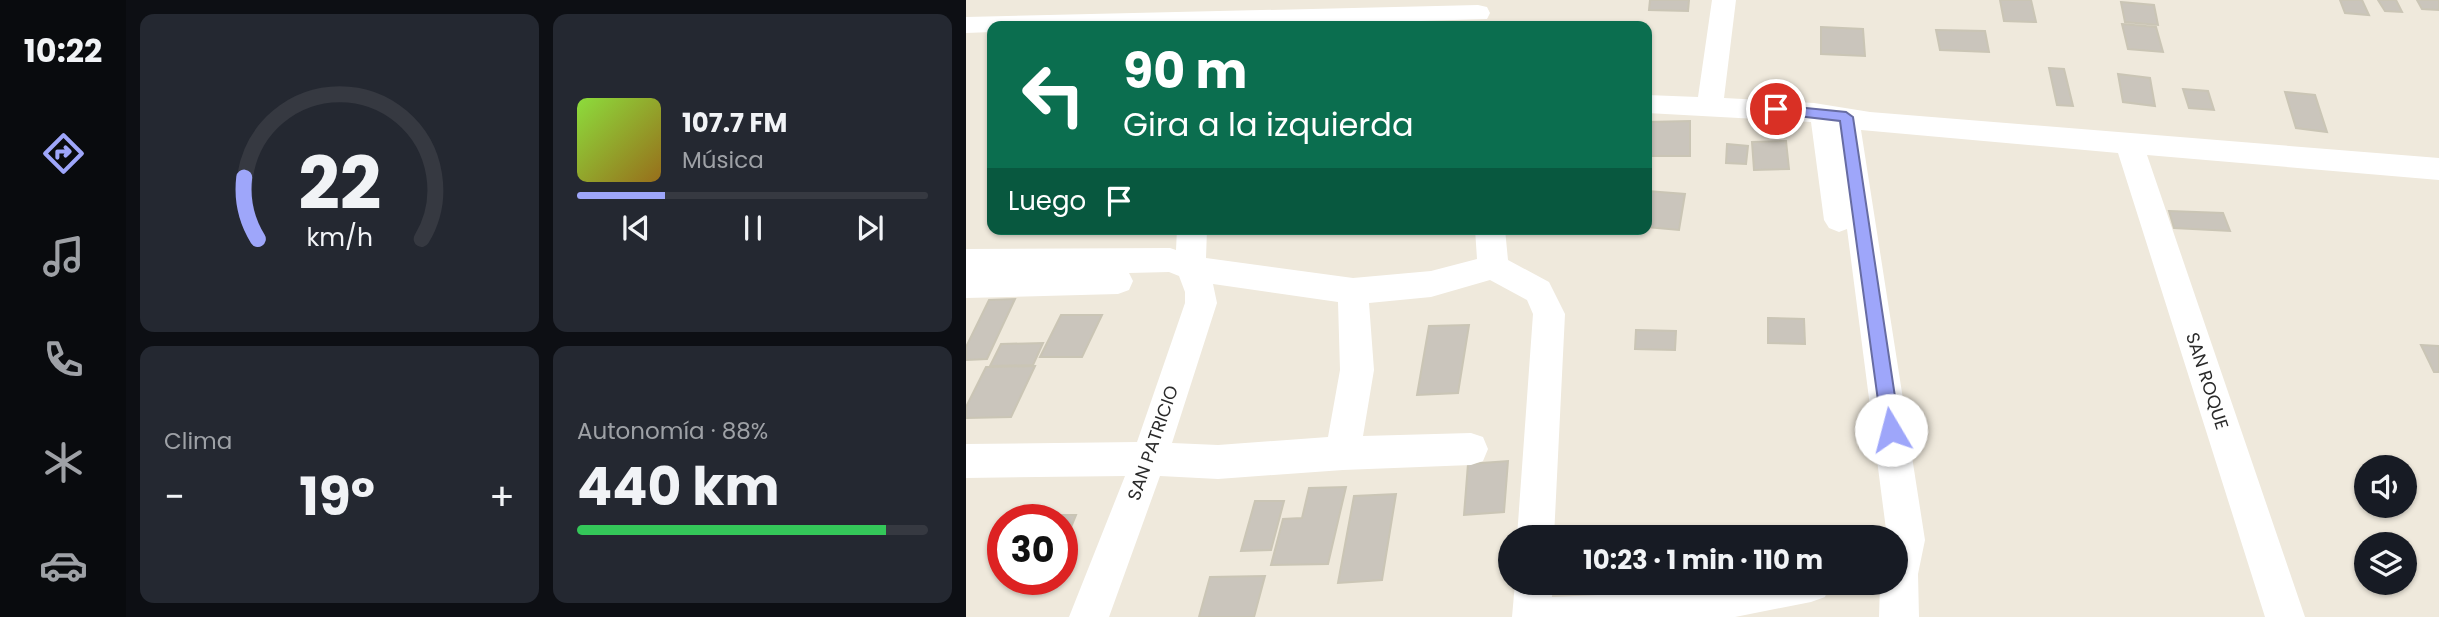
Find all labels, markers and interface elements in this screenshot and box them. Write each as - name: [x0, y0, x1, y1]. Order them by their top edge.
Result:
- text: 10:22: [24, 28, 102, 73]
- text: 90 m: [1123, 37, 1247, 105]
- icon: left: [1008, 49, 1099, 140]
- pin: [1746, 79, 1806, 139]
- icon: arrive: [1757, 90, 1795, 128]
- text: Gira a la izquierda: [1123, 102, 1414, 147]
- text: 107.7 FM: [682, 105, 787, 141]
- icon: directions: [39, 129, 88, 178]
- text: 22: [298, 133, 381, 234]
- text: Música: [682, 144, 764, 176]
- icon: arrive: [1100, 182, 1138, 220]
- text: Luego: [1008, 183, 1086, 219]
- icon: previous: [617, 209, 655, 247]
- icon: pause: [734, 209, 772, 247]
- icon: next: [851, 209, 889, 247]
- text: km/h: [306, 220, 373, 255]
- icon: music: [39, 232, 88, 281]
- street label: SAN ROQUE: [2180, 329, 2235, 433]
- icon: phone: [39, 335, 88, 384]
- street label: SAN PATRICIO: [1121, 382, 1184, 504]
- position arrow: [1854, 393, 1928, 467]
- text: Autonomía · 88%: [577, 415, 768, 447]
- text: Clima: [164, 425, 232, 457]
- icon: climate: [39, 438, 88, 487]
- text: 440 km: [577, 450, 780, 523]
- map controls: [2354, 455, 2417, 595]
- button: sound: [2354, 455, 2417, 518]
- text: 19°: [299, 460, 375, 533]
- text: −: [164, 470, 185, 523]
- text: +: [489, 470, 515, 523]
- speed limit sign: 30: [987, 504, 1078, 595]
- button: layers: [2354, 532, 2417, 595]
- icon: car: [39, 541, 88, 590]
- text: 10:23 · 1 min · 110 m: [1583, 542, 1823, 578]

